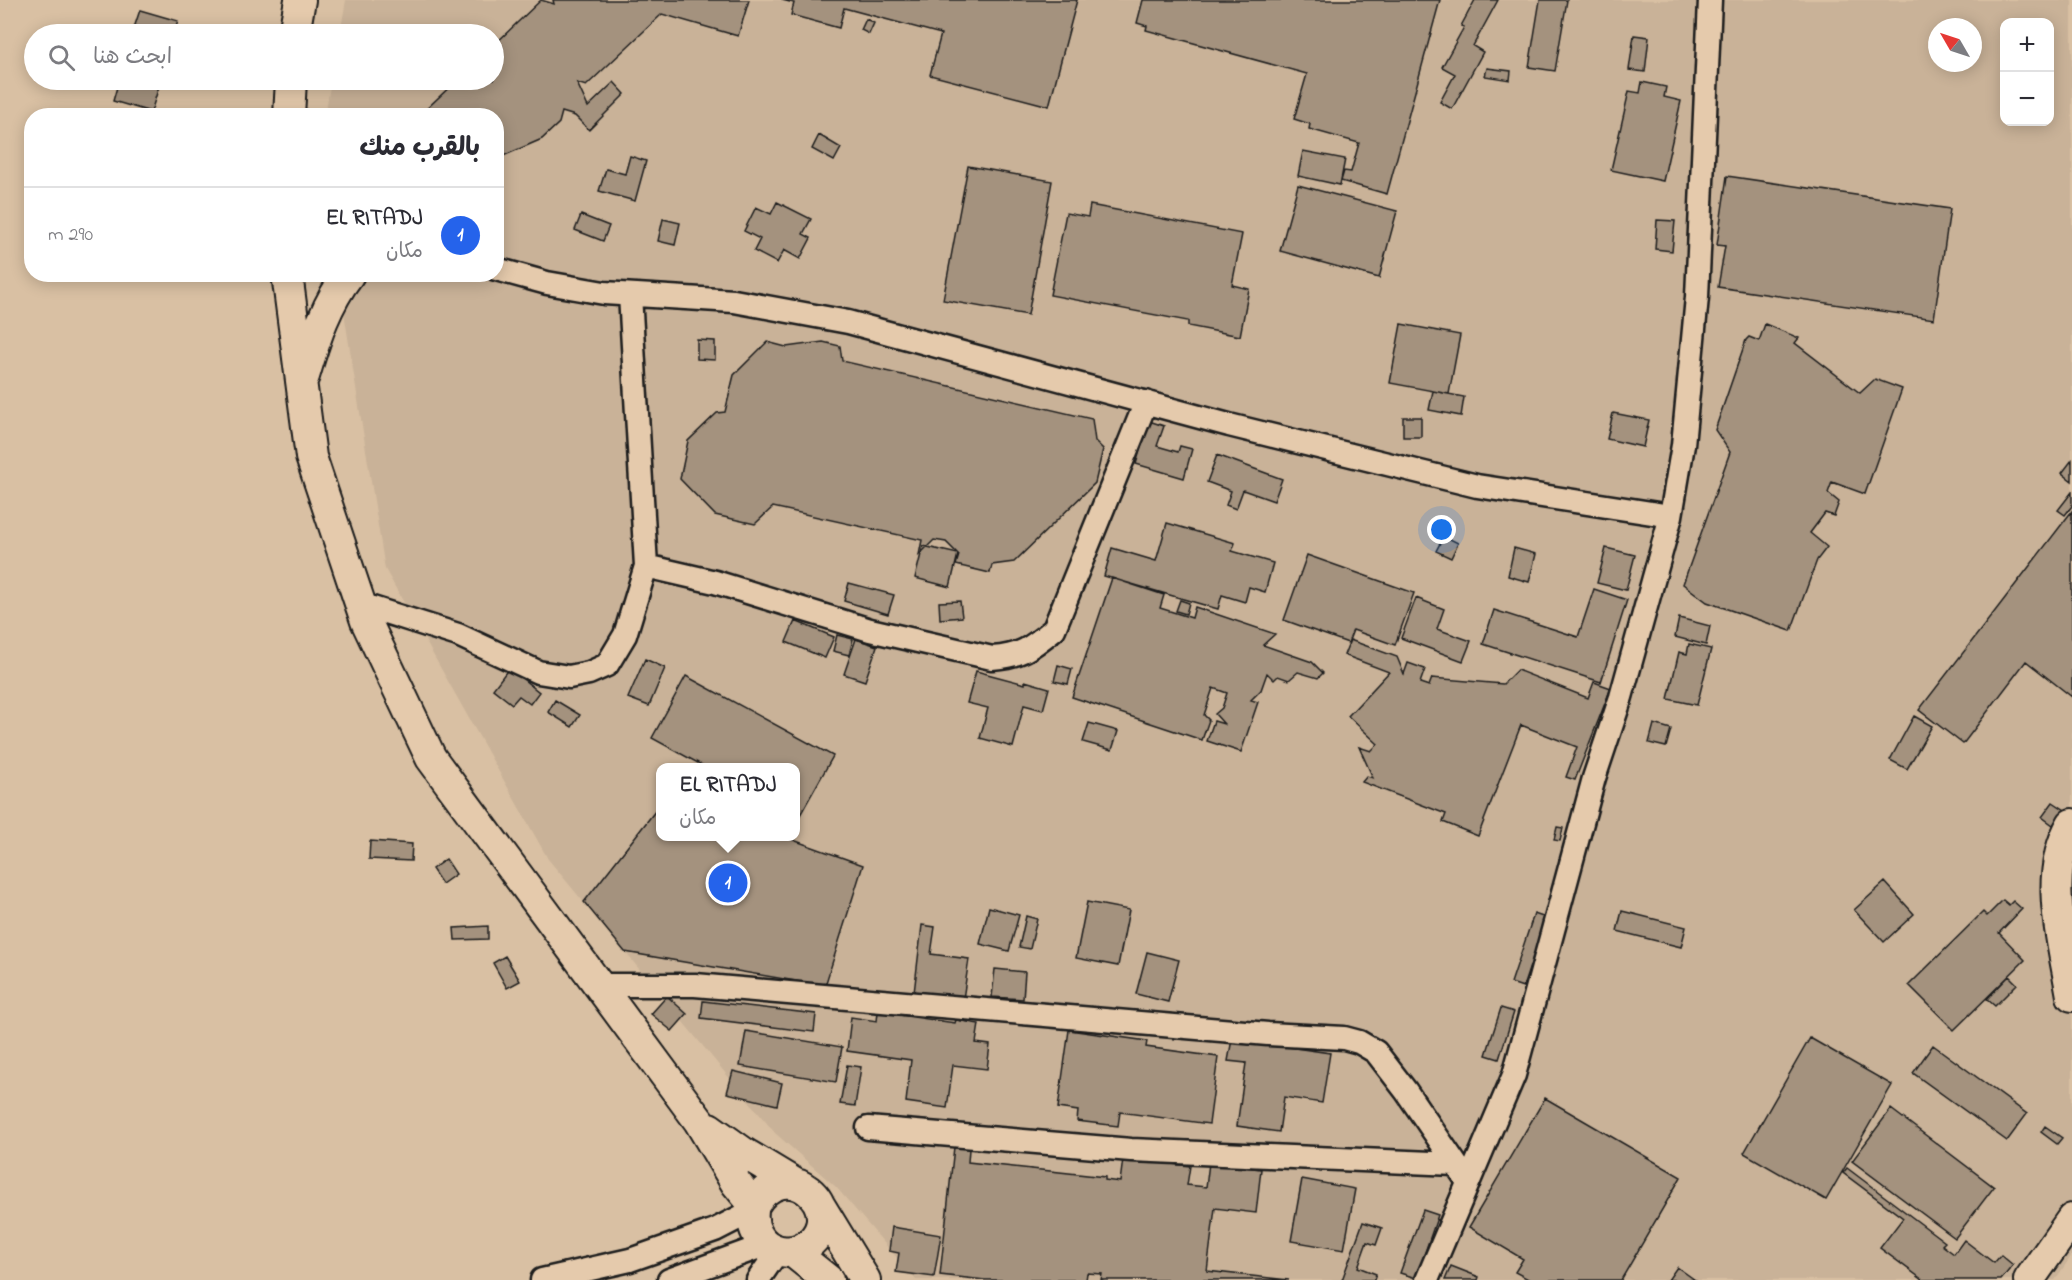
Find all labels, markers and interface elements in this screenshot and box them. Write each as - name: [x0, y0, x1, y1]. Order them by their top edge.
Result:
- north arrow: [1928, 18, 1982, 72]
- map controls: [2000, 18, 2054, 126]
- button: +: [2000, 18, 2054, 72]
- search box: [24, 24, 504, 90]
- icon: search: [45, 41, 78, 74]
- text: ابحث هنا: [93, 42, 172, 74]
- button: −: [2000, 72, 2054, 126]
- text: بالقرب منك: [359, 130, 480, 168]
- text: EL RITADJ: [326, 203, 423, 235]
- text: 290 m: [48, 221, 93, 250]
- text: 1: [457, 221, 464, 250]
- text: مكان: [386, 238, 423, 267]
- your location: [1427, 515, 1456, 544]
- popup: [656, 763, 800, 841]
- text: EL RITADJ: [679, 770, 777, 802]
- text: مكان: [679, 805, 716, 834]
- pin: 1: [708, 860, 748, 906]

